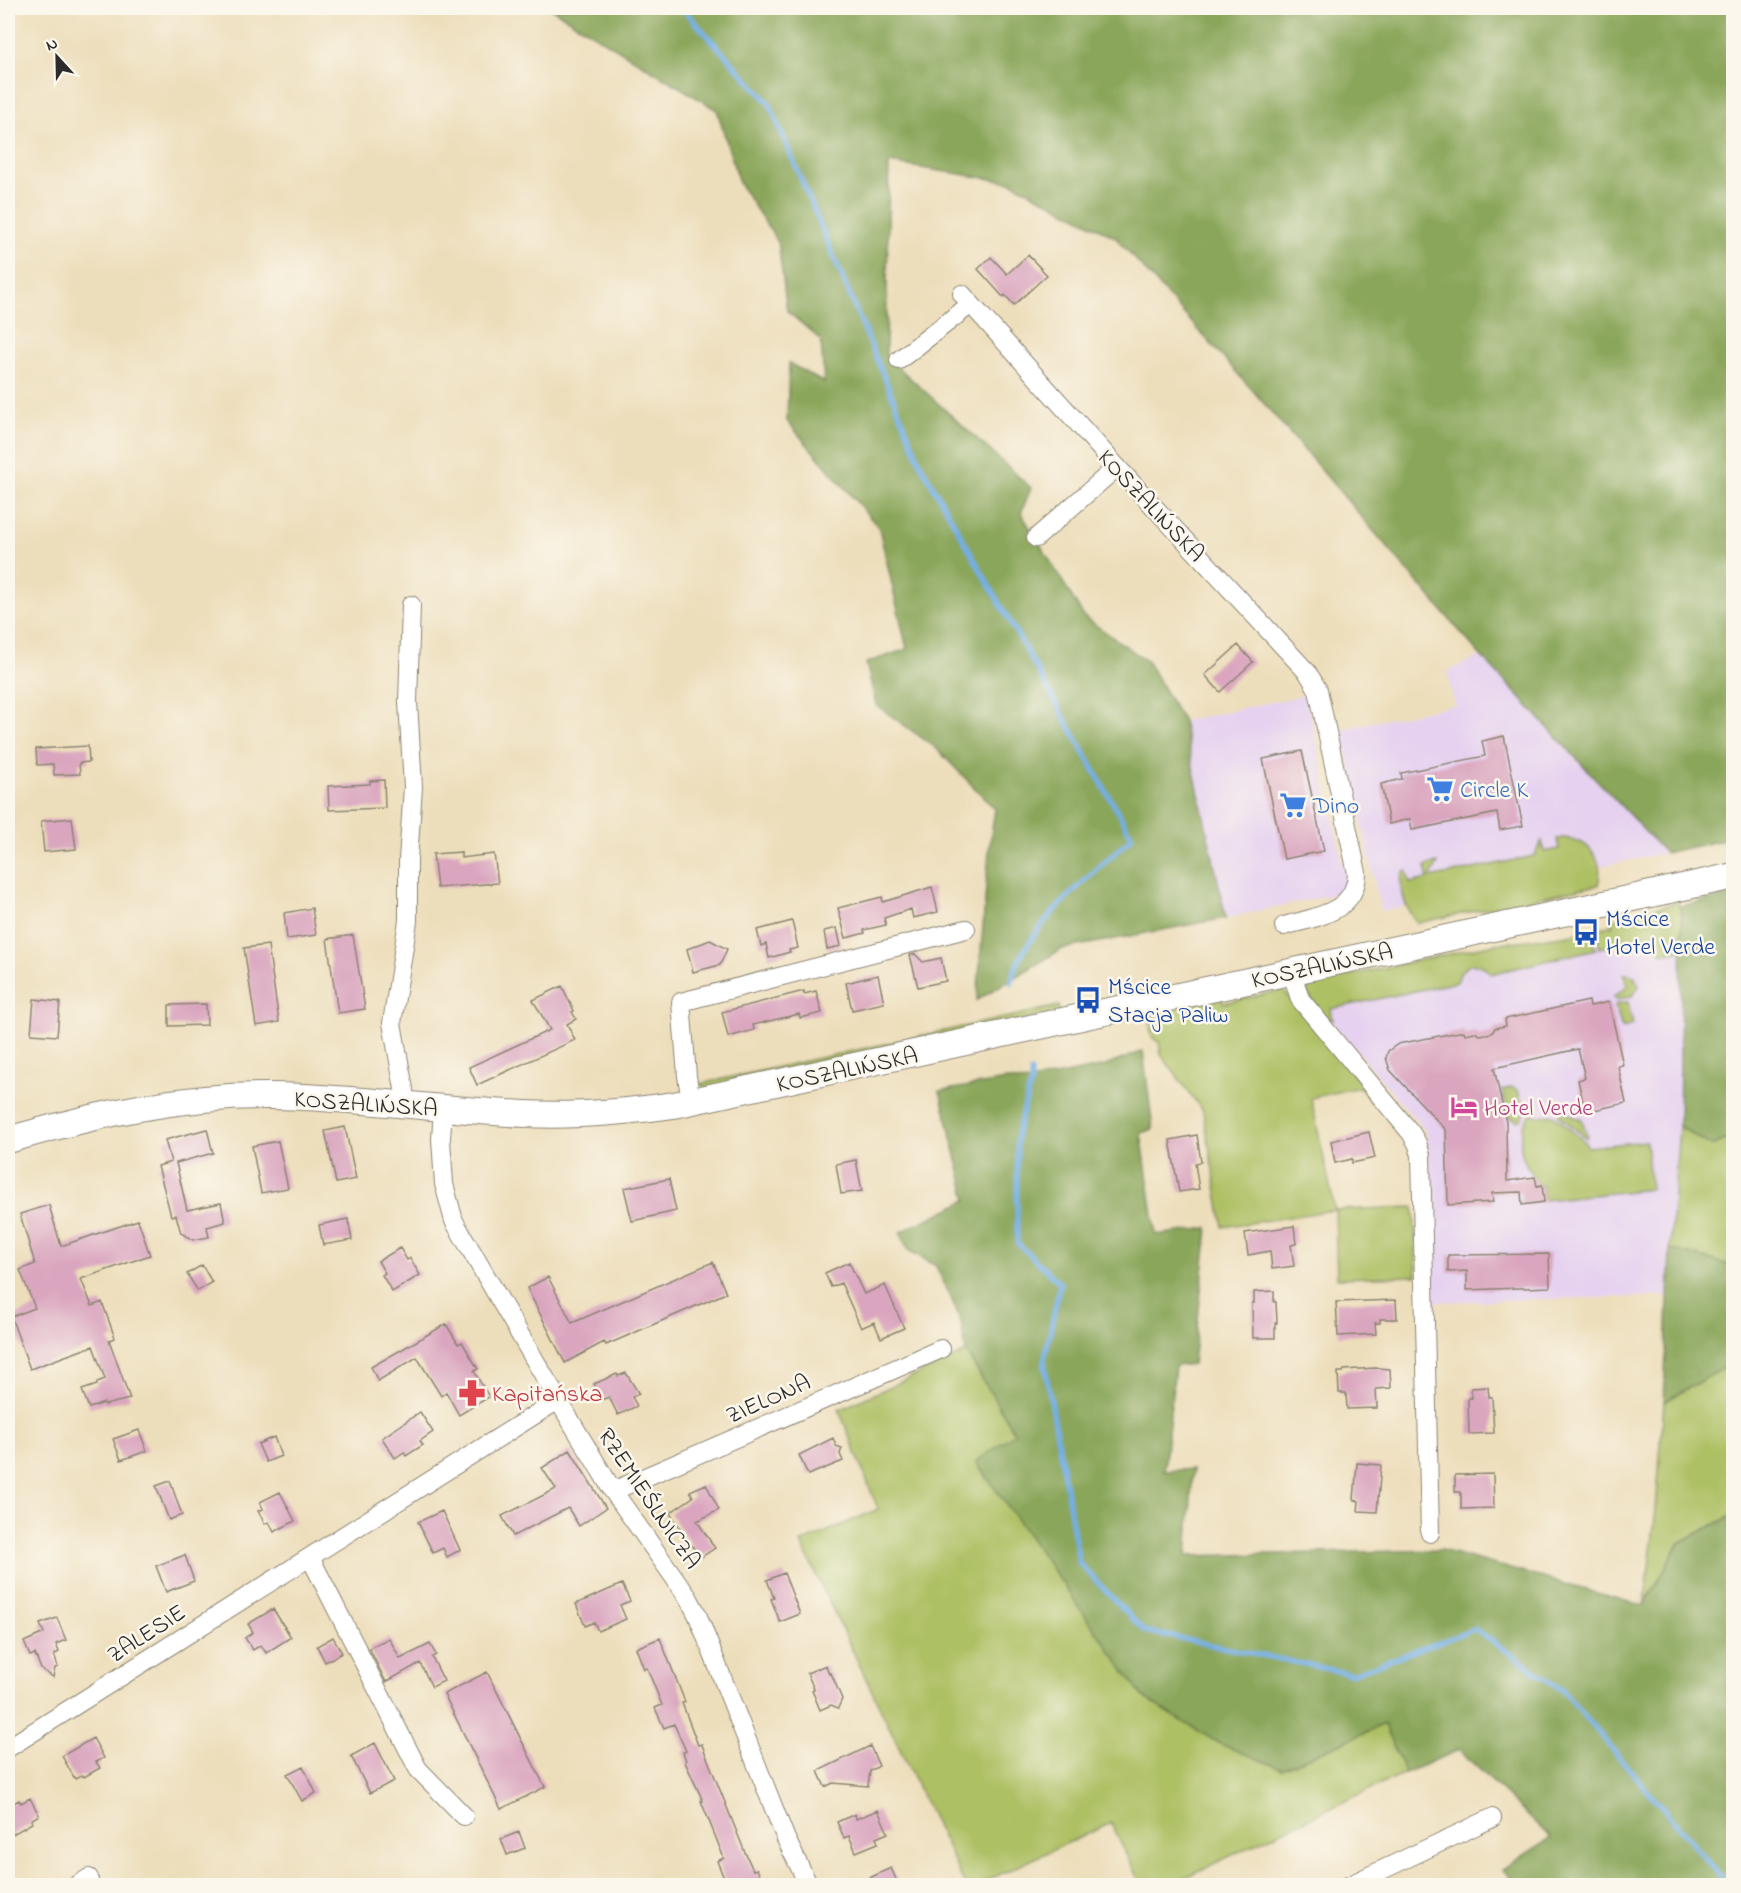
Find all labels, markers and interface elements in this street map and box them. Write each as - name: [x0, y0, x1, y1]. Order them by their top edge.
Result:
- north arrow: [27, 27, 87, 87]
- text: N: [43, 32, 62, 58]
- street label: KOSZALIŃSKA: [1088, 442, 1212, 571]
- supermarket icon: Circle K: [1425, 774, 1455, 804]
- place label: Circle K: [1460, 774, 1528, 809]
- supermarket icon: Dino: [1278, 790, 1308, 820]
- place label: Dino: [1312, 790, 1359, 825]
- place label: Mścice Hotel Verde: [1606, 903, 1715, 966]
- bus stop icon: Mścice Hotel Verde: [1571, 917, 1601, 947]
- street label: KOSZALIŃSKA: [1249, 935, 1396, 1000]
- place label: Mścice Stacja Paliw: [1108, 971, 1228, 1034]
- bus stop icon: Mścice Stacja Paliw: [1073, 985, 1103, 1015]
- street label: KOSZALIŃSKA: [774, 1039, 921, 1104]
- street label: KOSZALIŃSKA: [293, 1083, 439, 1128]
- hotel icon: Hotel Verde: [1449, 1092, 1479, 1122]
- place label: Hotel Verde: [1484, 1092, 1593, 1127]
- street label: ZIELONA: [721, 1366, 817, 1434]
- pharmacy icon: Kapitańska: [457, 1378, 487, 1408]
- place label: Kapitańska: [492, 1378, 603, 1413]
- street label: RZEMIEŚLNICZA: [588, 1422, 708, 1577]
- street label: ZALESIE: [101, 1597, 194, 1674]

